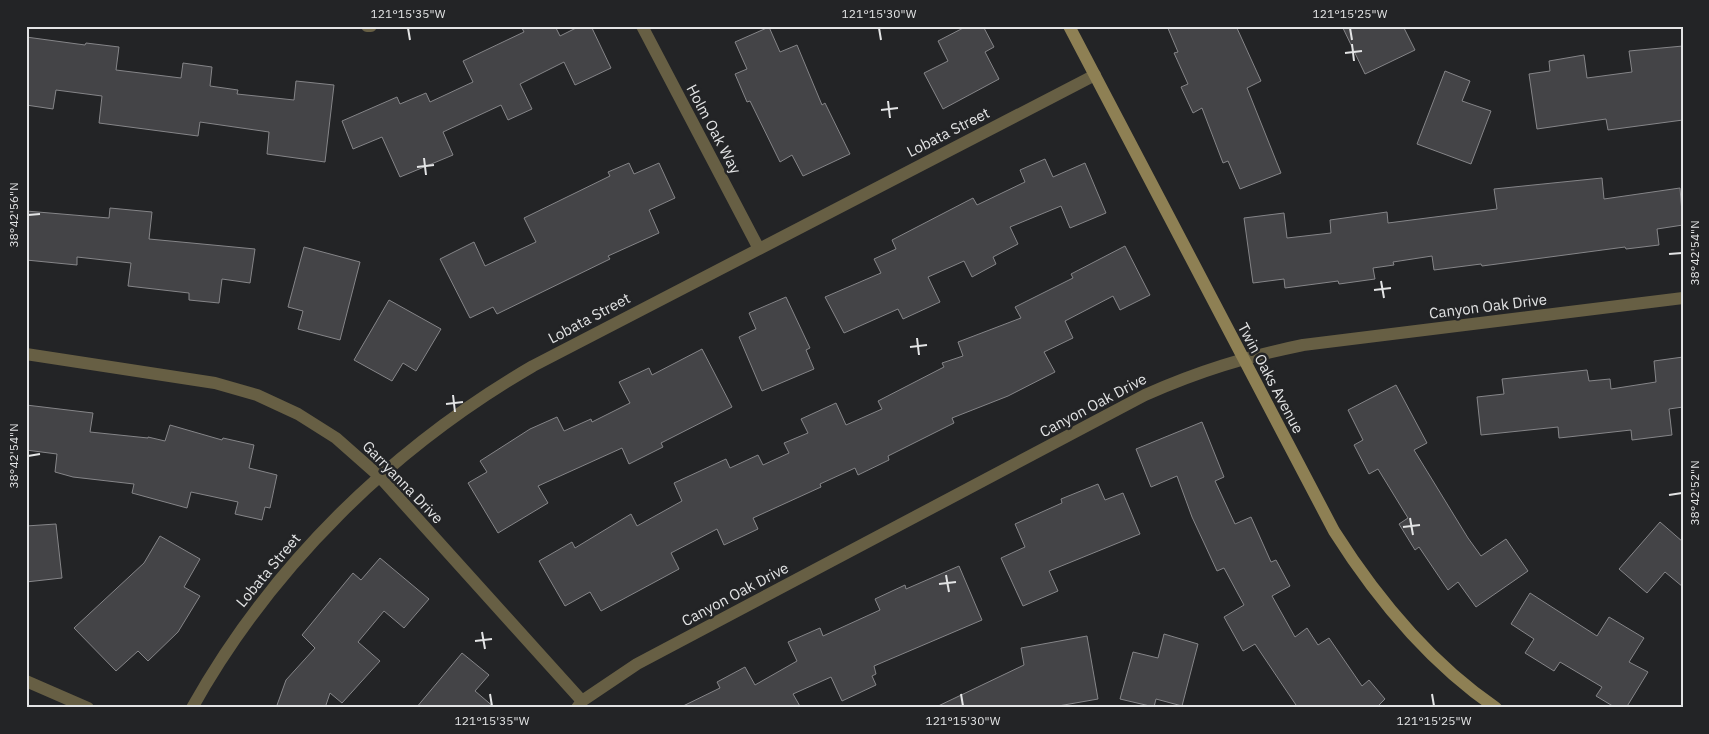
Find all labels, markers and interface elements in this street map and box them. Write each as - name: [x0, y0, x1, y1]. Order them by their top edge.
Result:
- text: 121°15'35"W: [371, 6, 446, 21]
- text: 121°15'30"W: [842, 6, 917, 21]
- text: 121°15'25"W: [1313, 6, 1388, 21]
- street label: Holm Oak Way: [683, 81, 746, 177]
- street label: Lobata Street: [903, 103, 993, 161]
- text: 38°42'56"N: [6, 182, 21, 248]
- text: 38°42'54"N: [1687, 220, 1702, 286]
- street label: Lobata Street: [545, 288, 633, 348]
- street label: Canyon Oak Drive: [1428, 289, 1548, 323]
- street label: Twin Oaks Avenue: [1234, 319, 1308, 437]
- street label: Canyon Oak Drive: [1036, 369, 1150, 441]
- text: 38°42'54"N: [6, 423, 21, 489]
- street label: Garryanna Drive: [359, 436, 447, 528]
- text: 38°42'52"N: [1687, 460, 1702, 526]
- street label: Lobata Street: [232, 529, 304, 611]
- street label: Canyon Oak Drive: [678, 558, 792, 630]
- text: 121°15'35"W: [455, 713, 530, 728]
- text: 121°15'30"W: [926, 713, 1001, 728]
- text: 121°15'25"W: [1397, 713, 1472, 728]

